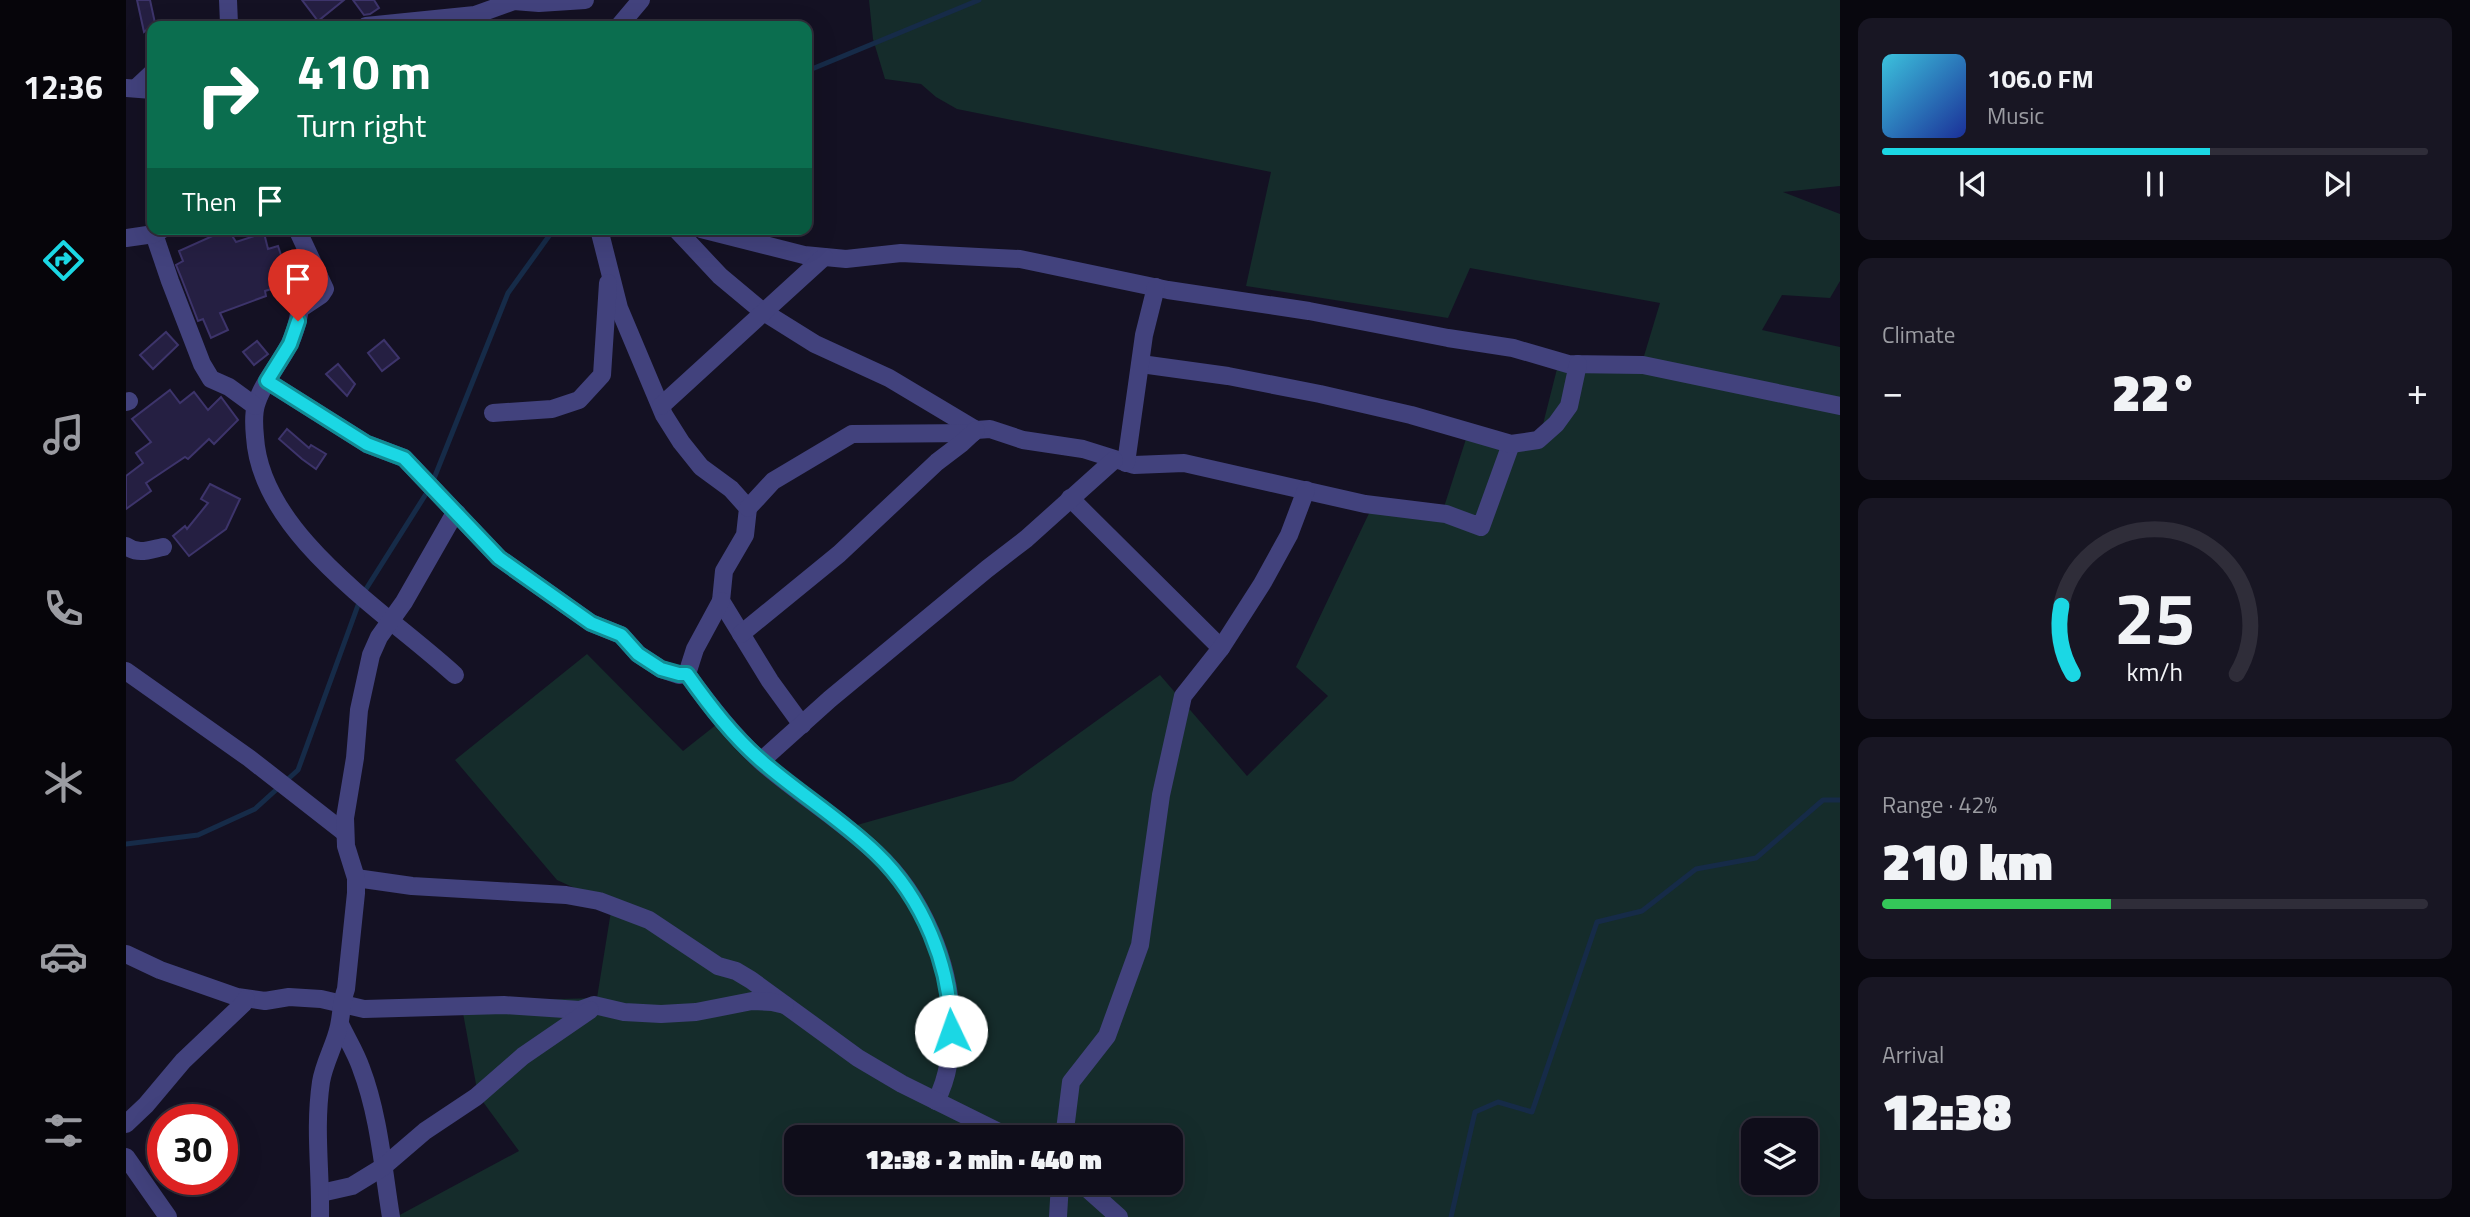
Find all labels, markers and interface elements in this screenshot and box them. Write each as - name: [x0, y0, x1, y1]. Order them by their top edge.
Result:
- text: 410 m: [297, 33, 431, 108]
- icon: right: [182, 49, 273, 140]
- text: 106.0 FM: [1987, 59, 2094, 98]
- text: 12:36: [23, 63, 103, 111]
- text: Music: [1987, 98, 2044, 133]
- text: Turn right: [297, 101, 426, 149]
- icon: previous: [1954, 165, 1992, 203]
- icon: pause: [2136, 165, 2174, 203]
- icon: next: [2318, 165, 2356, 203]
- text: Then: [182, 182, 237, 221]
- icon: arrive: [251, 182, 289, 220]
- icon: directions: [39, 236, 88, 285]
- pin: [268, 249, 328, 321]
- icon: arrive: [279, 260, 317, 298]
- text: Climate: [1882, 317, 1955, 352]
- text: 22°: [2112, 352, 2198, 431]
- text: −: [1882, 362, 1903, 420]
- text: +: [2407, 362, 2428, 420]
- icon: music: [39, 410, 88, 459]
- text: 25: [2114, 563, 2196, 673]
- icon: phone: [39, 584, 88, 633]
- text: km/h: [2127, 653, 2183, 691]
- icon: climate: [39, 758, 88, 807]
- text: Range · 42%: [1882, 787, 1997, 822]
- text: 210 km: [1882, 821, 2053, 900]
- icon: car: [39, 932, 88, 981]
- position arrow: [914, 994, 988, 1068]
- text: Arrival: [1882, 1037, 1944, 1072]
- text: 12:38: [1882, 1071, 2011, 1150]
- speed limit sign: 30: [147, 1104, 238, 1195]
- icon: filters: [39, 1106, 88, 1155]
- map controls: [1741, 1118, 1818, 1195]
- button: layers: [1741, 1118, 1818, 1195]
- text: 12:38 · 2 min · 440 m: [865, 1140, 1102, 1179]

